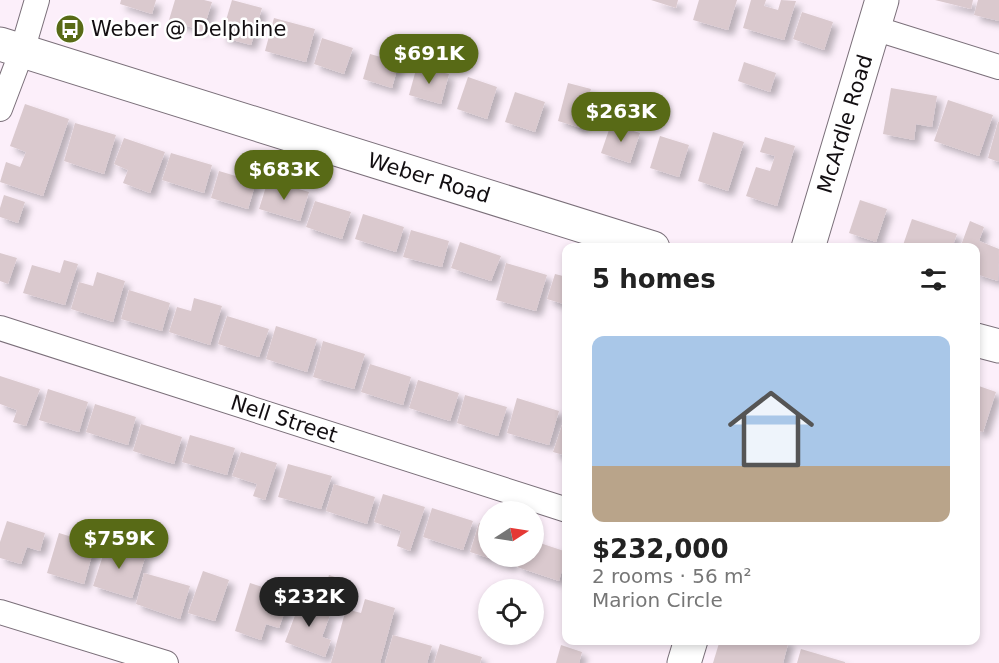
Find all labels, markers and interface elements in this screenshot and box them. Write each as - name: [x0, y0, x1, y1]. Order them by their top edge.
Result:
- bus stop icon: Weber @ Delphine: [54, 13, 86, 45]
- place label: Weber @ Delphine: [91, 17, 286, 41]
- pin: $691K: [387, 34, 471, 85]
- text: $691K: [393, 41, 465, 65]
- street label: McArdle Road: [813, 52, 877, 196]
- pin: $263K: [579, 92, 663, 143]
- text: $263K: [585, 99, 657, 123]
- street label: Weber Road: [365, 148, 493, 208]
- pin: $683K: [242, 150, 326, 201]
- text: $683K: [248, 157, 320, 181]
- icon: filters: [917, 263, 950, 296]
- text: 5 homes: [592, 264, 716, 294]
- icon: home: [717, 375, 825, 483]
- street label: Nell Street: [228, 390, 340, 448]
- north arrow: [478, 501, 544, 567]
- map controls: [478, 501, 544, 645]
- pin: $759K: [77, 519, 161, 570]
- text: $759K: [83, 526, 155, 550]
- text: $232,000: [592, 534, 729, 564]
- text: 2 rooms · 56 m²: [592, 564, 752, 588]
- pin: $232K: [267, 577, 351, 628]
- button: locate: [478, 579, 544, 645]
- text: $232K: [273, 584, 345, 608]
- text: Marion Circle: [592, 588, 723, 612]

